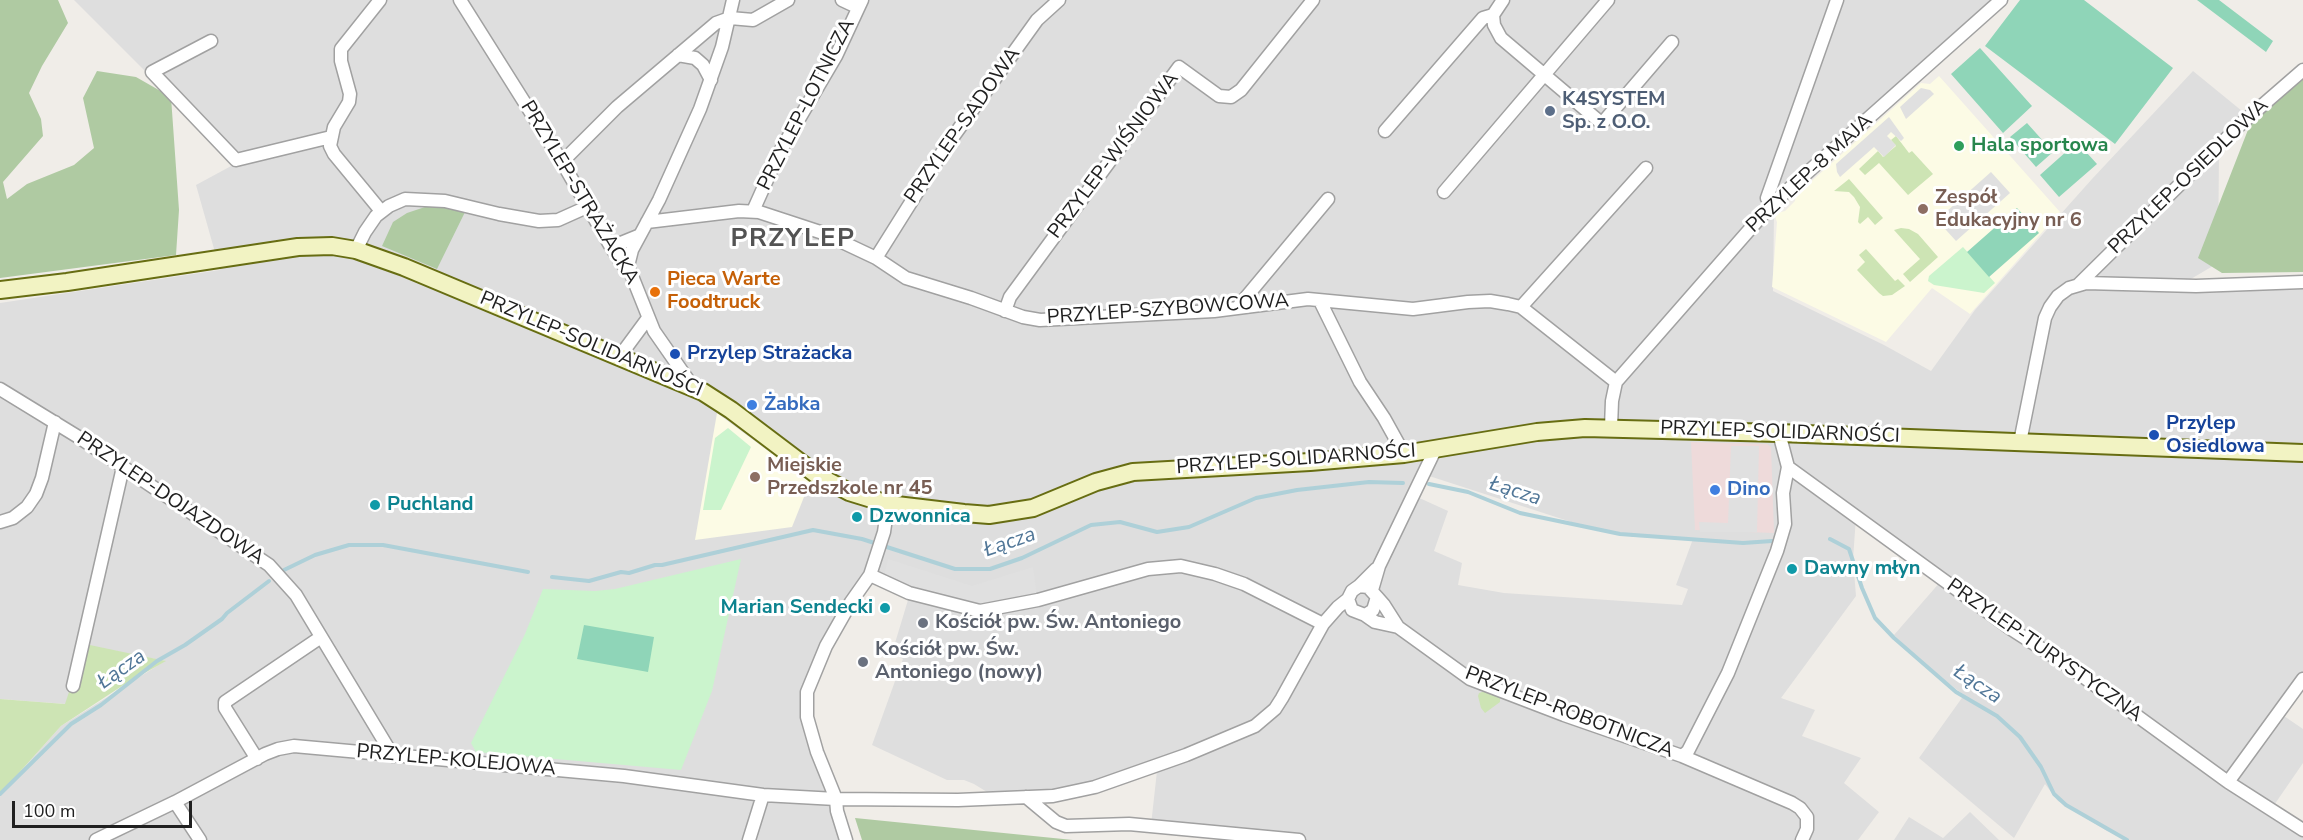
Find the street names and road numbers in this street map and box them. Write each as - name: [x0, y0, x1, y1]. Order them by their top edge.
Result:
- street label: PRZYLEP-LOTNICZA: [753, 15, 861, 195]
- street label: PRZYLEP-SADOWA: [900, 43, 1026, 209]
- street label: PRZYLEP-WIŚNIOWA: [1044, 68, 1184, 244]
- street label: PRZYLEP-OSIEDLOWA: [2104, 94, 2274, 260]
- street label: PRZYLEP-STRAŻACKA: [515, 97, 643, 289]
- street label: PRZYLEP-8 MAJA: [1742, 109, 1878, 239]
- street label: PRZYLEP-SOLIDARNOŚCI: [476, 287, 706, 403]
- street label: PRZYLEP-SZYBOWCOWA: [1046, 290, 1290, 330]
- street label: PRZYLEP-SOLIDARNOŚCI: [1660, 417, 1900, 449]
- street label: PRZYLEP-DOJAZDOWA: [72, 427, 268, 571]
- street label: PRZYLEP-SOLIDARNOŚCI: [1175, 440, 1417, 480]
- street label: PRZYLEP-TURYSTYCZNA: [1942, 574, 2146, 728]
- street label: PRZYLEP-ROBOTNICZA: [1461, 662, 1677, 764]
- street label: PRZYLEP-KOLEJOWA: [355, 740, 557, 782]

